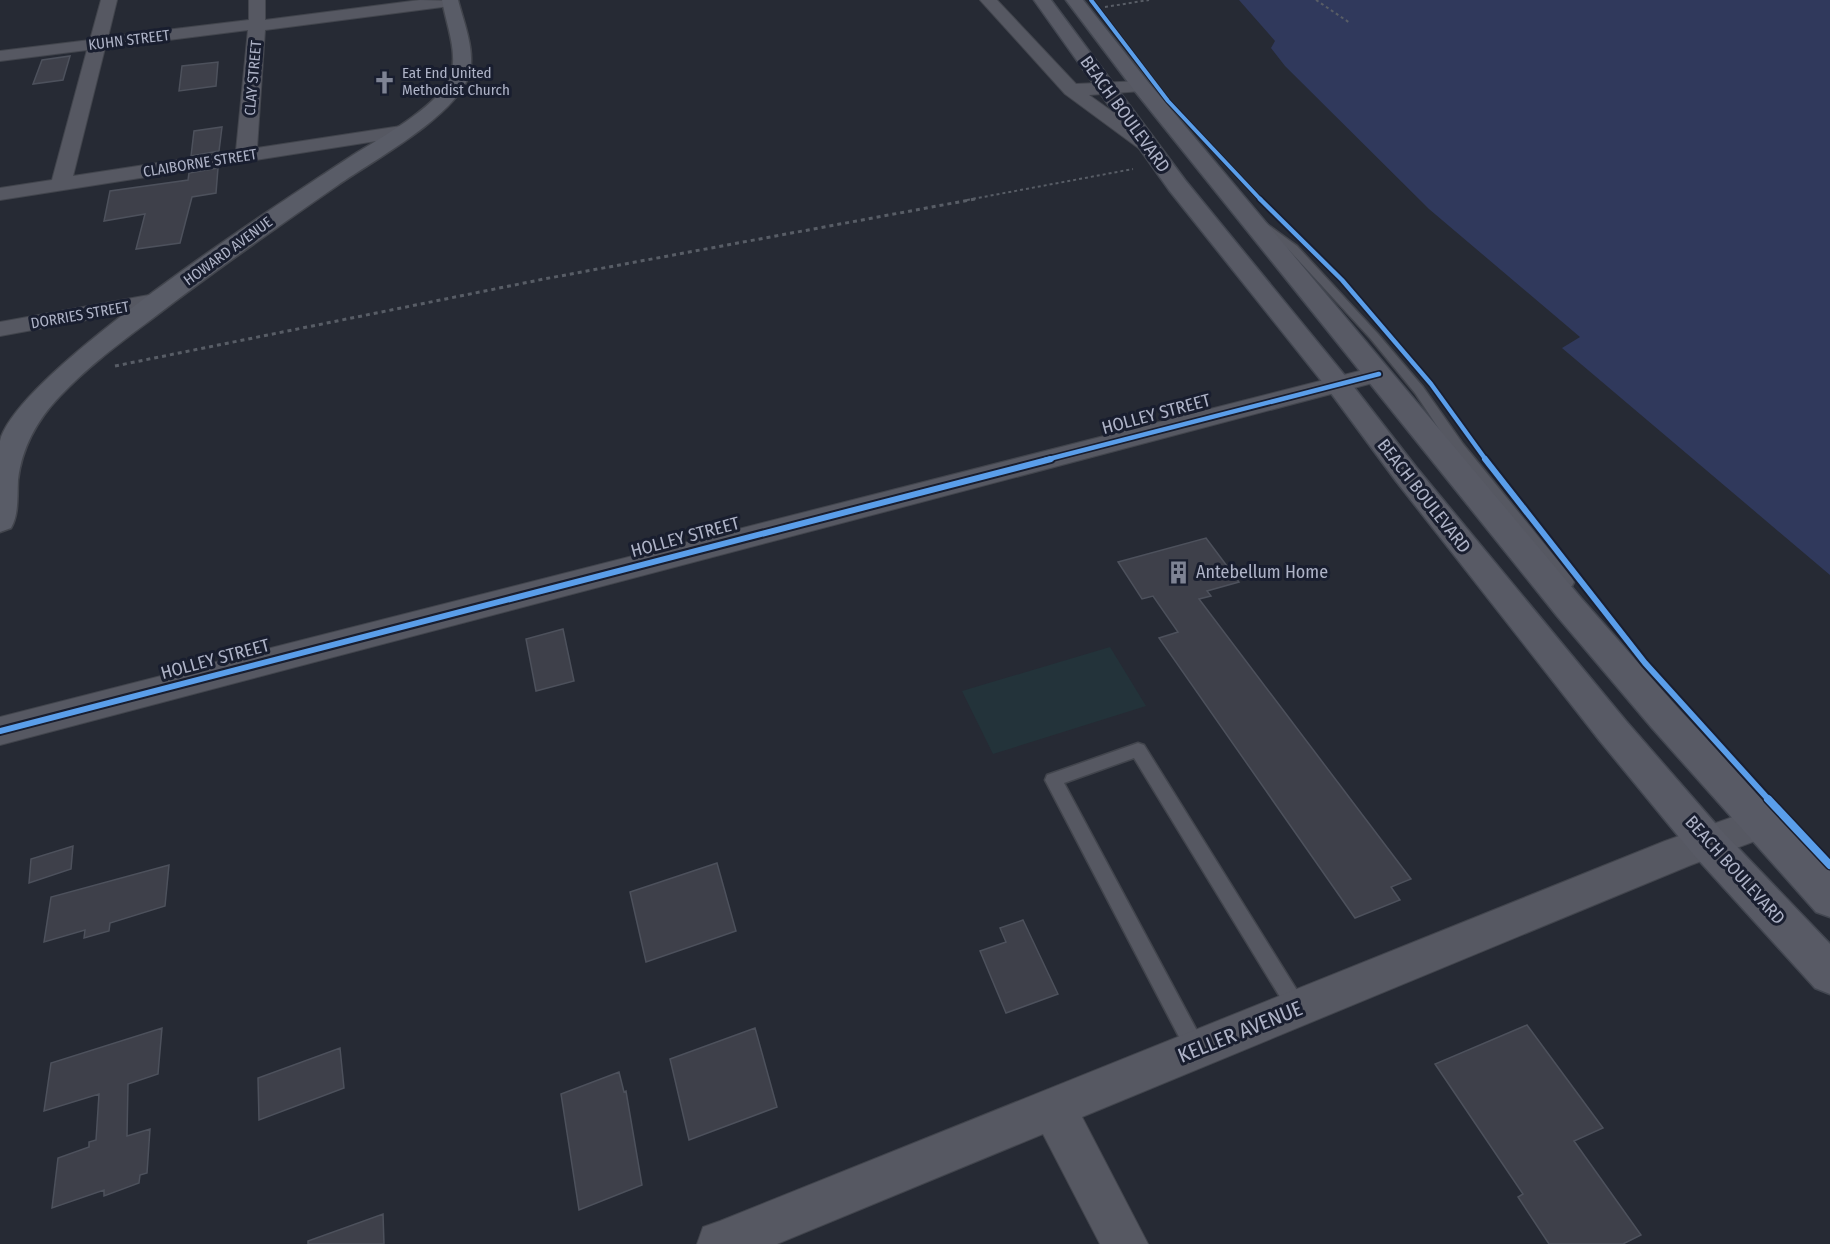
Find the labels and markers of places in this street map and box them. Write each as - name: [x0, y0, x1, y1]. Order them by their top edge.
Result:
- place label: Eat End United Methodist Church: [402, 64, 510, 99]
- church icon: Eat End United Methodist Church: [371, 69, 397, 95]
- building icon: Antebellum Home: [1165, 559, 1191, 585]
- place label: Antebellum Home: [1196, 561, 1328, 583]

